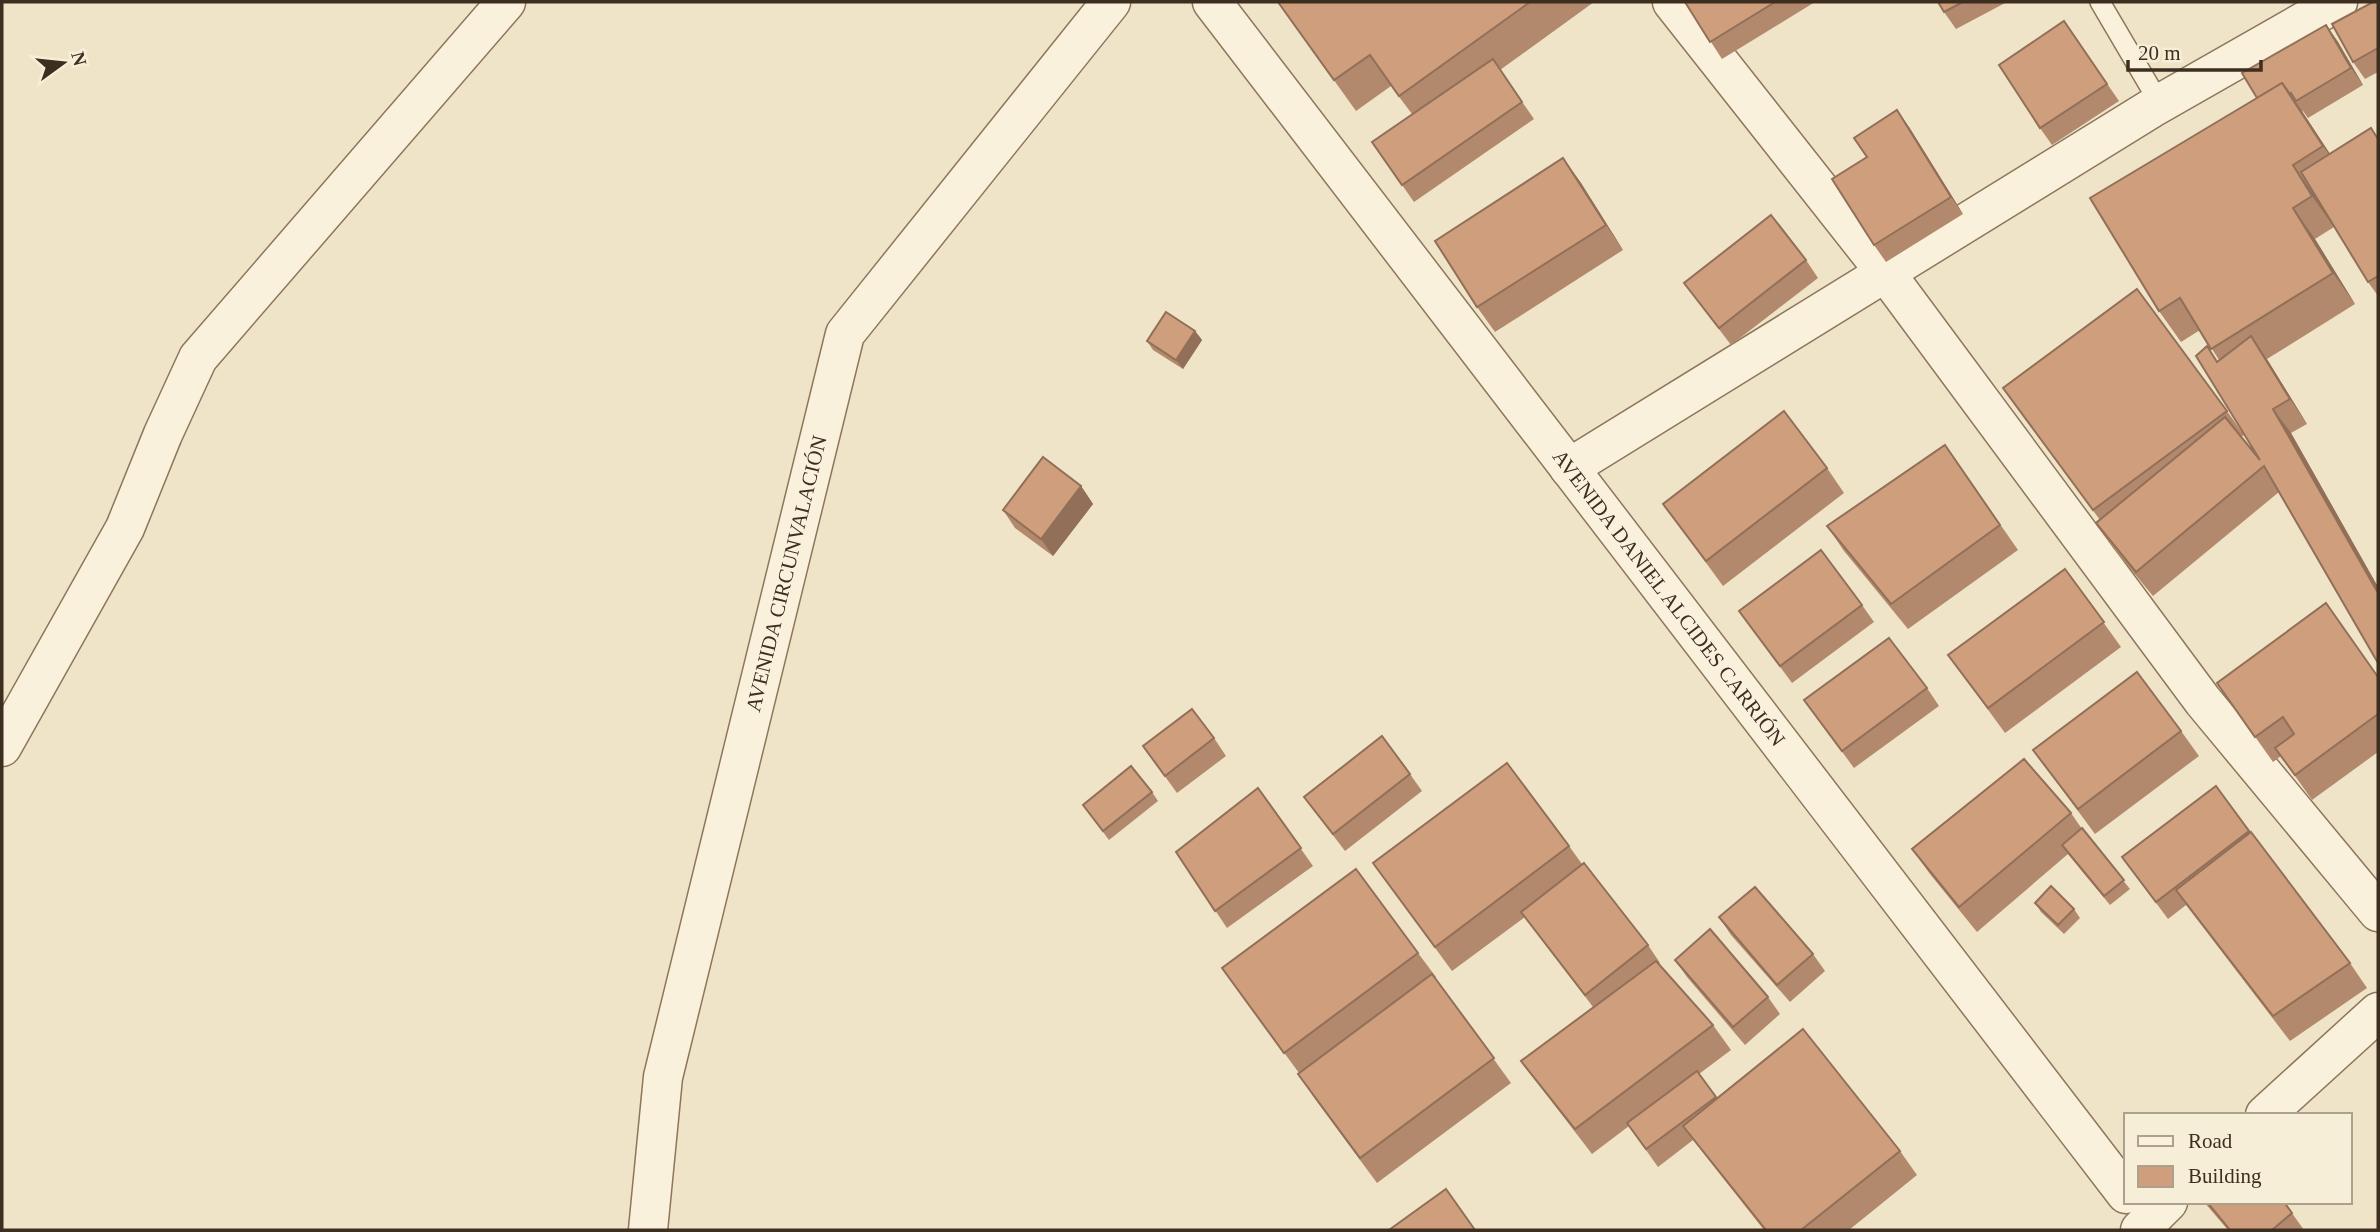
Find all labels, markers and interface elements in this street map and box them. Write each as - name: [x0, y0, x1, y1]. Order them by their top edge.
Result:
- north arrow: [28, 28, 98, 98]
- scale bar: [2128, 28, 2261, 72]
- text: 20 m: [2138, 41, 2181, 65]
- text: N: [67, 49, 91, 68]
- street label: AVENIDA CIRCUNVALACIÓN: [741, 433, 832, 714]
- street label: AVENIDA DANIEL ALCIDES CARRIÓN: [1548, 445, 1790, 751]
- legend: [2124, 1113, 2352, 1204]
- text: Road: [2188, 1129, 2233, 1153]
- text: Building: [2188, 1164, 2262, 1188]

